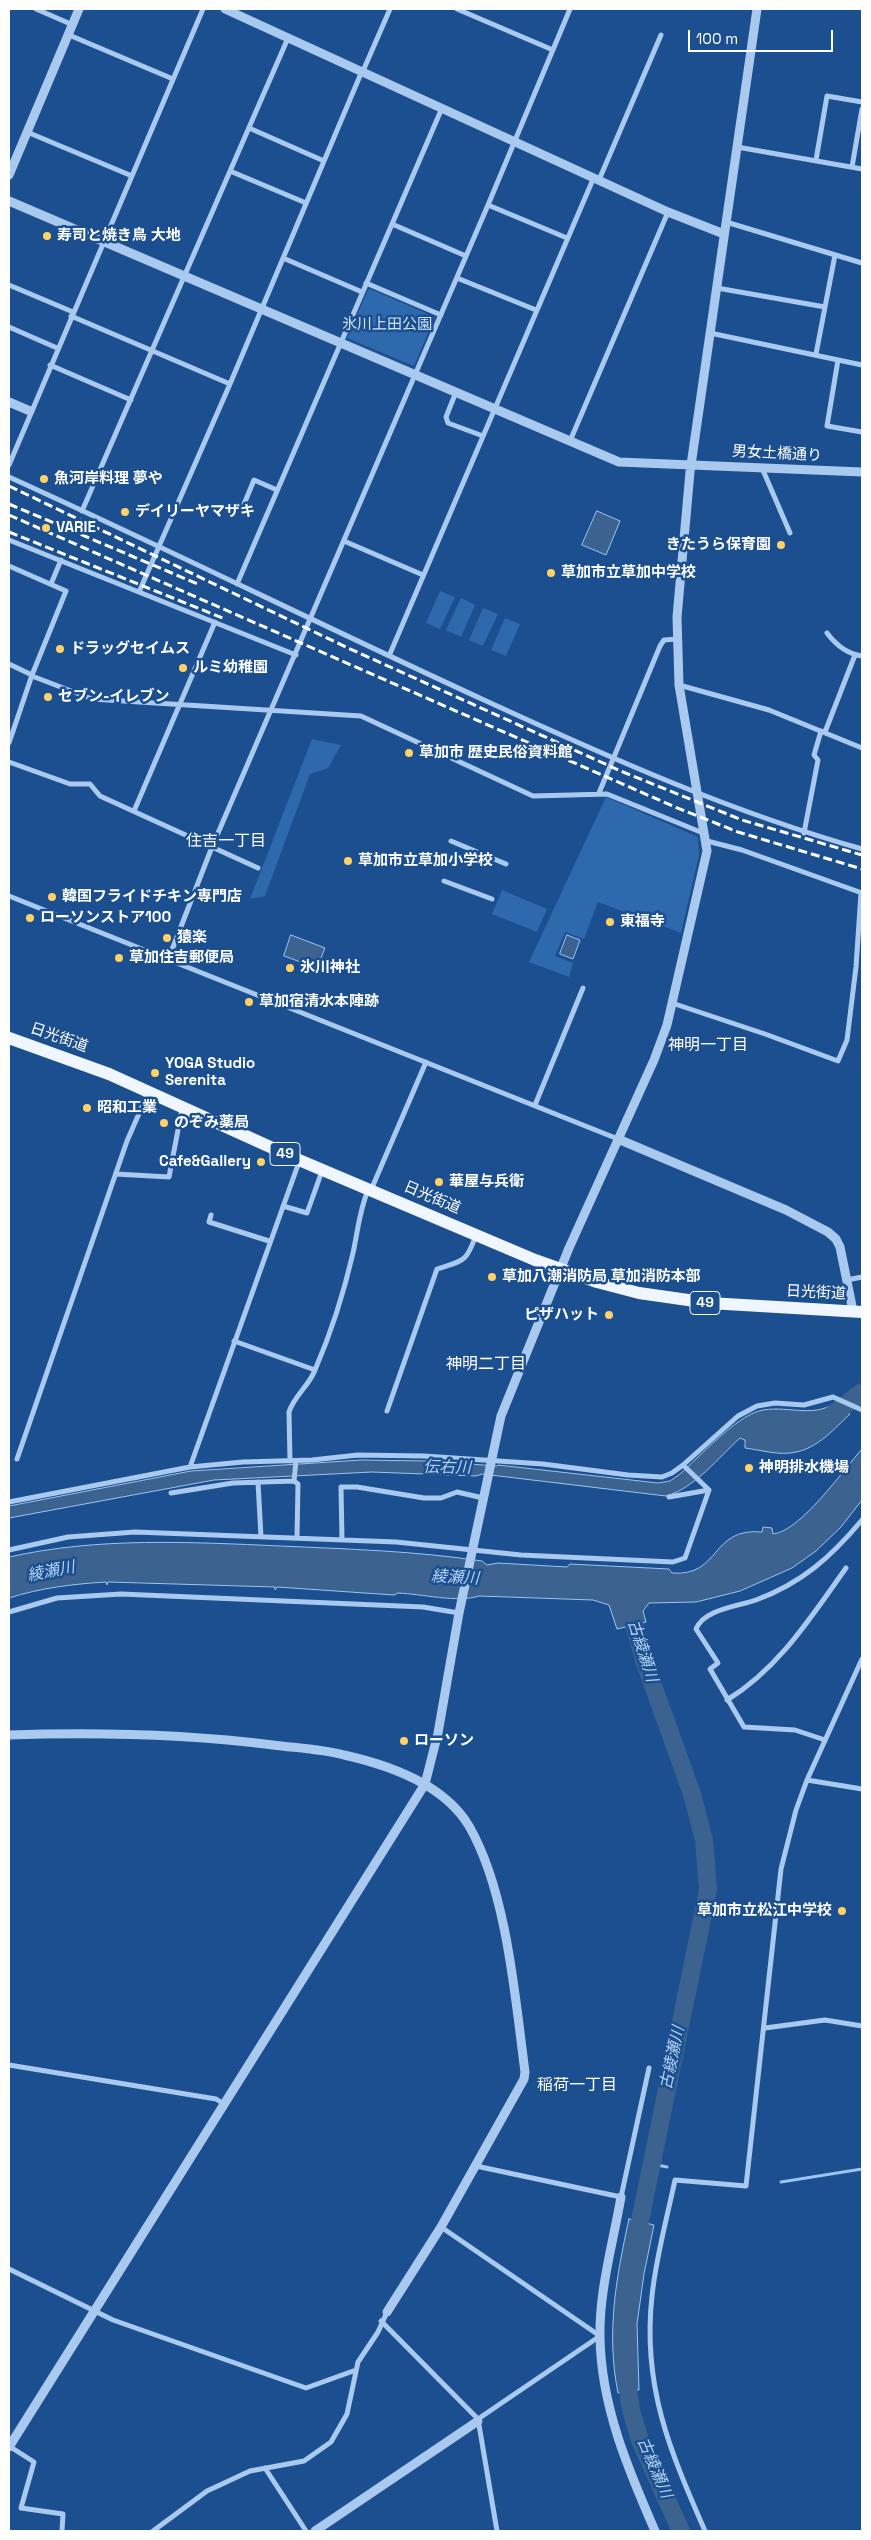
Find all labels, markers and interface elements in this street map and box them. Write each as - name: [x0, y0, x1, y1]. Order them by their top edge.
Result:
- scale bar: [691, 20, 836, 52]
- text: 100 m: [696, 29, 738, 48]
- place label: 寿司と焼き鳥 大地: [57, 227, 181, 245]
- marker: 寿司と焼き鳥 大地: [41, 230, 53, 242]
- park label: 氷川上田公園: [342, 316, 432, 334]
- street label: 男女土橋通り: [732, 443, 822, 465]
- place label: 魚河岸料理 夢や: [54, 470, 163, 488]
- marker: 魚河岸料理 夢や: [38, 473, 50, 485]
- place label: デイリーヤマザキ: [135, 503, 255, 521]
- marker: デイリーヤマザキ: [119, 506, 131, 518]
- place label: VARIE: [56, 519, 96, 537]
- marker: VARIE: [40, 522, 52, 534]
- place label: きたうら保育園: [666, 536, 771, 554]
- marker: きたうら保育園: [775, 539, 787, 551]
- place label: 草加市立草加中学校: [561, 564, 696, 582]
- marker: 草加市立草加中学校: [545, 567, 557, 579]
- place label: ドラッグセイムス: [70, 640, 190, 658]
- marker: ドラッグセイムス: [54, 643, 66, 655]
- place label: ルミ幼稚園: [193, 659, 268, 677]
- marker: ルミ幼稚園: [177, 662, 189, 674]
- place label: セブン-イレブン: [58, 688, 169, 706]
- marker: セブン-イレブン: [42, 691, 54, 703]
- place label: 草加市 歴史民俗資料館: [419, 744, 573, 762]
- marker: 草加市 歴史民俗資料館: [403, 747, 415, 759]
- district label: 住吉一丁目: [186, 832, 266, 852]
- place label: 草加市立草加小学校: [358, 852, 493, 870]
- marker: 草加市立草加小学校: [342, 855, 354, 867]
- place label: 韓国フライドチキン専門店: [62, 888, 242, 906]
- marker: 韓国フライドチキン専門店: [46, 891, 58, 903]
- place label: ローソンストア100: [40, 909, 171, 927]
- marker: ローソンストア100: [24, 912, 36, 924]
- place label: 東福寺: [620, 913, 665, 931]
- marker: 東福寺: [604, 916, 616, 928]
- place label: 猿楽: [177, 929, 207, 947]
- marker: 猿楽: [161, 932, 173, 944]
- place label: 草加住吉郵便局: [129, 949, 234, 967]
- marker: 草加住吉郵便局: [113, 952, 125, 964]
- place label: 氷川神社: [300, 959, 360, 977]
- marker: 氷川神社: [284, 962, 296, 974]
- place label: 草加宿清水本陣跡: [259, 993, 379, 1011]
- marker: 草加宿清水本陣跡: [243, 996, 255, 1008]
- street label: 日光街道: [28, 1020, 90, 1056]
- district label: 神明一丁目: [668, 1036, 748, 1056]
- place label: YOGA Studio Serenita: [165, 1055, 255, 1090]
- marker: YOGA Studio Serenita: [149, 1067, 161, 1079]
- place label: 昭和工業: [97, 1099, 157, 1117]
- marker: 昭和工業: [81, 1102, 93, 1114]
- place label: のぞみ薬局: [174, 1114, 249, 1132]
- marker: のぞみ薬局: [158, 1117, 170, 1129]
- road number: 49: [270, 1142, 300, 1166]
- place label: Cafe&Gallery: [159, 1153, 251, 1171]
- marker: Cafe&Gallery: [255, 1156, 267, 1168]
- place label: 華屋与兵衛: [449, 1173, 524, 1191]
- marker: 華屋与兵衛: [433, 1176, 445, 1188]
- street label: 日光街道: [401, 1178, 463, 1218]
- place label: 草加八潮消防局 草加消防本部: [502, 1268, 701, 1286]
- marker: 草加八潮消防局 草加消防本部: [486, 1271, 498, 1283]
- street label: 日光街道: [786, 1282, 846, 1304]
- road number: 49: [690, 1292, 720, 1315]
- place label: ピザハット: [524, 1306, 599, 1324]
- marker: ピザハット: [603, 1309, 615, 1321]
- district label: 神明二丁目: [446, 1355, 526, 1375]
- water label: 伝右川: [423, 1458, 471, 1478]
- place label: 神明排水機場: [759, 1459, 849, 1477]
- marker: 神明排水機場: [743, 1462, 755, 1474]
- water label: 綾瀬川: [26, 1558, 76, 1586]
- water label: 綾瀬川: [431, 1567, 479, 1589]
- water label: 古綾瀬川: [623, 1618, 661, 1684]
- place label: ローソン: [414, 1732, 474, 1750]
- marker: ローソン: [398, 1735, 410, 1747]
- place label: 草加市立松江中学校: [697, 1902, 832, 1920]
- marker: 草加市立松江中学校: [836, 1905, 848, 1917]
- water label: 古綾瀬川: [657, 2025, 689, 2091]
- district label: 稲荷一丁目: [537, 2076, 617, 2096]
- water label: 古綾瀬川: [633, 2435, 675, 2501]

